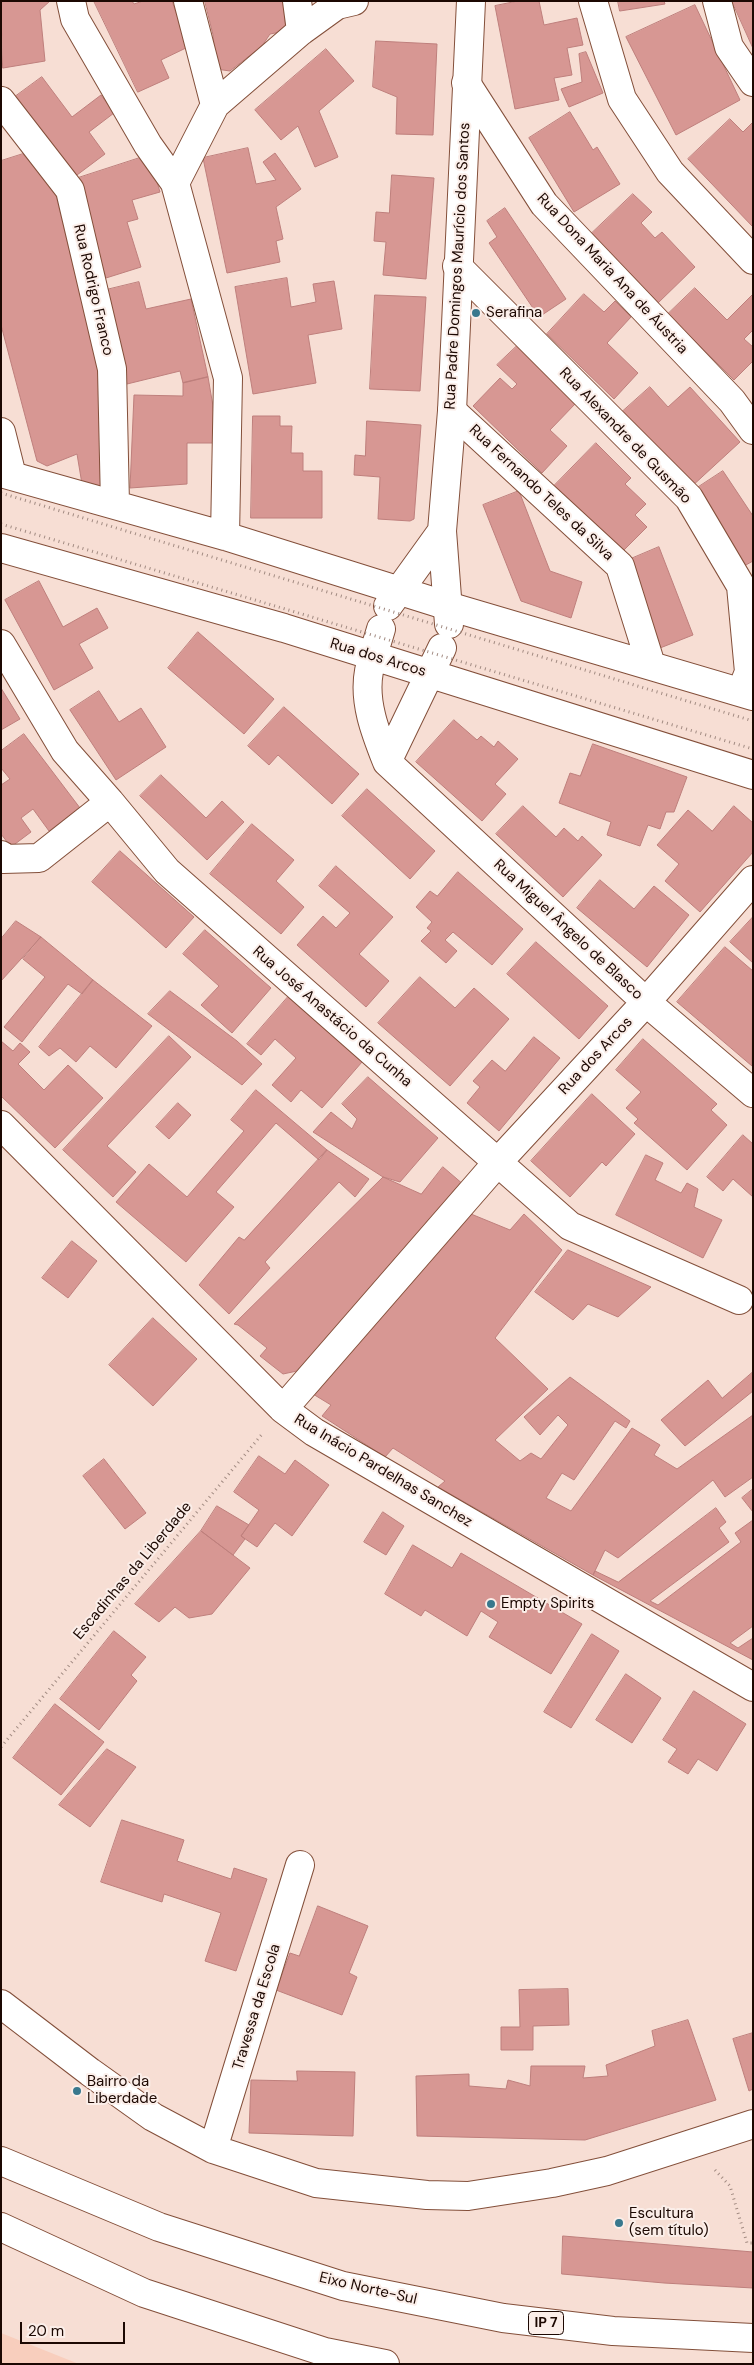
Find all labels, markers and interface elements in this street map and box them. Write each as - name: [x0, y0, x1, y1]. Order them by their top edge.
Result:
- street label: Rua Padre Domingos Maurício dos Santos: [441, 122, 475, 410]
- street label: Rua Dona Maria Ana de Áustria: [533, 190, 691, 358]
- street label: Rua Rodrigo Franco: [69, 223, 117, 357]
- place label: Serafina: [486, 304, 542, 322]
- marker: Serafina: [470, 307, 482, 319]
- street label: Rua Alexandre de Gusmão: [555, 364, 695, 508]
- street label: Rua Fernando Teles da Silva: [465, 421, 617, 565]
- street label: Rua dos Arcos: [328, 635, 428, 681]
- street label: Rua Miguel Ângelo de Blasco: [490, 856, 646, 1004]
- street label: Rua José Anastácio da Cunha: [249, 943, 415, 1091]
- street label: Rua dos Arcos: [555, 1013, 637, 1099]
- street label: Rua Inácio Pardelhas Sanchez: [291, 1411, 475, 1531]
- street label: Escadinhas da Liberdade: [70, 1498, 196, 1644]
- place label: Empty Spirits: [501, 1595, 594, 1613]
- marker: Empty Spirits: [485, 1598, 497, 1610]
- street label: Travessa da Escola: [229, 1942, 285, 2072]
- place label: Bairro da Liberdade: [87, 2073, 157, 2108]
- marker: Bairro da Liberdade: [71, 2085, 83, 2097]
- place label: Escultura (sem título): [629, 2205, 709, 2240]
- marker: Escultura (sem título): [613, 2217, 625, 2229]
- street label: Eixo Norte-Sul: [317, 2269, 419, 2309]
- scale bar: [22, 2312, 128, 2344]
- road number: IP 7: [528, 2312, 564, 2334]
- text: 20 m: [28, 2321, 64, 2341]

